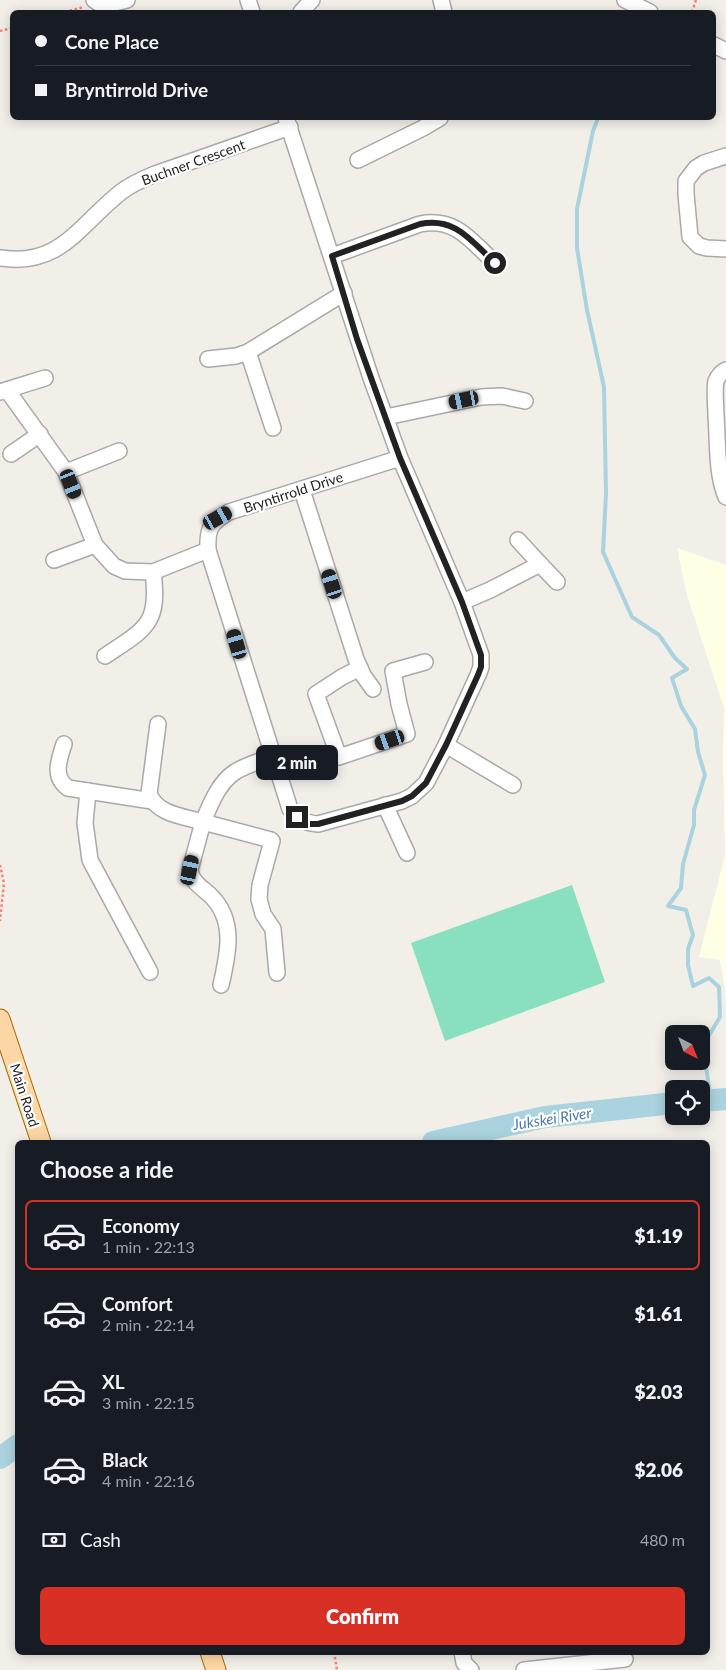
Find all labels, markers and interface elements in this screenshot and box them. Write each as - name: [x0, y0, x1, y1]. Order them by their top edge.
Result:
- text: Cone Place: [65, 30, 159, 53]
- text: Bryntirrold Drive: [65, 78, 208, 101]
- street label: Buchner Crescent: [139, 135, 247, 189]
- route start: [484, 252, 506, 274]
- car: [447, 390, 480, 410]
- car: [58, 467, 83, 501]
- street label: Bryntirrold Drive: [241, 468, 345, 516]
- car: [201, 504, 234, 532]
- car: [320, 567, 343, 601]
- car: [225, 627, 248, 661]
- car: [373, 728, 406, 752]
- callout: 2 min: [256, 744, 338, 780]
- text: 2 min: [277, 753, 317, 772]
- route end: [286, 806, 308, 828]
- car: [179, 854, 200, 886]
- north arrow: [665, 1025, 710, 1070]
- map controls: [665, 1025, 710, 1125]
- street label: Main Road: [7, 1061, 43, 1129]
- button: locate: [665, 1080, 710, 1125]
- water label: Jukskei River: [511, 1103, 593, 1133]
- text: Choose a ride: [40, 1156, 174, 1183]
- icon: car: [42, 1213, 87, 1258]
- text: Economy: [102, 1214, 180, 1237]
- text: $1.19: [634, 1224, 683, 1247]
- text: 1 min · 22:13: [102, 1237, 195, 1256]
- icon: car: [42, 1291, 87, 1336]
- text: Comfort: [102, 1292, 173, 1315]
- text: $1.61: [634, 1302, 683, 1325]
- text: 2 min · 22:14: [102, 1315, 195, 1334]
- icon: car: [42, 1369, 87, 1414]
- text: XL: [102, 1370, 125, 1393]
- text: $2.03: [634, 1380, 683, 1403]
- text: 3 min · 22:15: [102, 1393, 195, 1412]
- icon: car: [42, 1447, 87, 1492]
- text: Black: [102, 1448, 148, 1471]
- text: $2.06: [634, 1458, 683, 1481]
- text: 4 min · 22:16: [102, 1471, 195, 1490]
- icon: cash: [40, 1526, 68, 1554]
- text: Cash: [80, 1528, 121, 1551]
- text: 480 m: [640, 1530, 685, 1549]
- button: Confirm: [40, 1587, 685, 1645]

